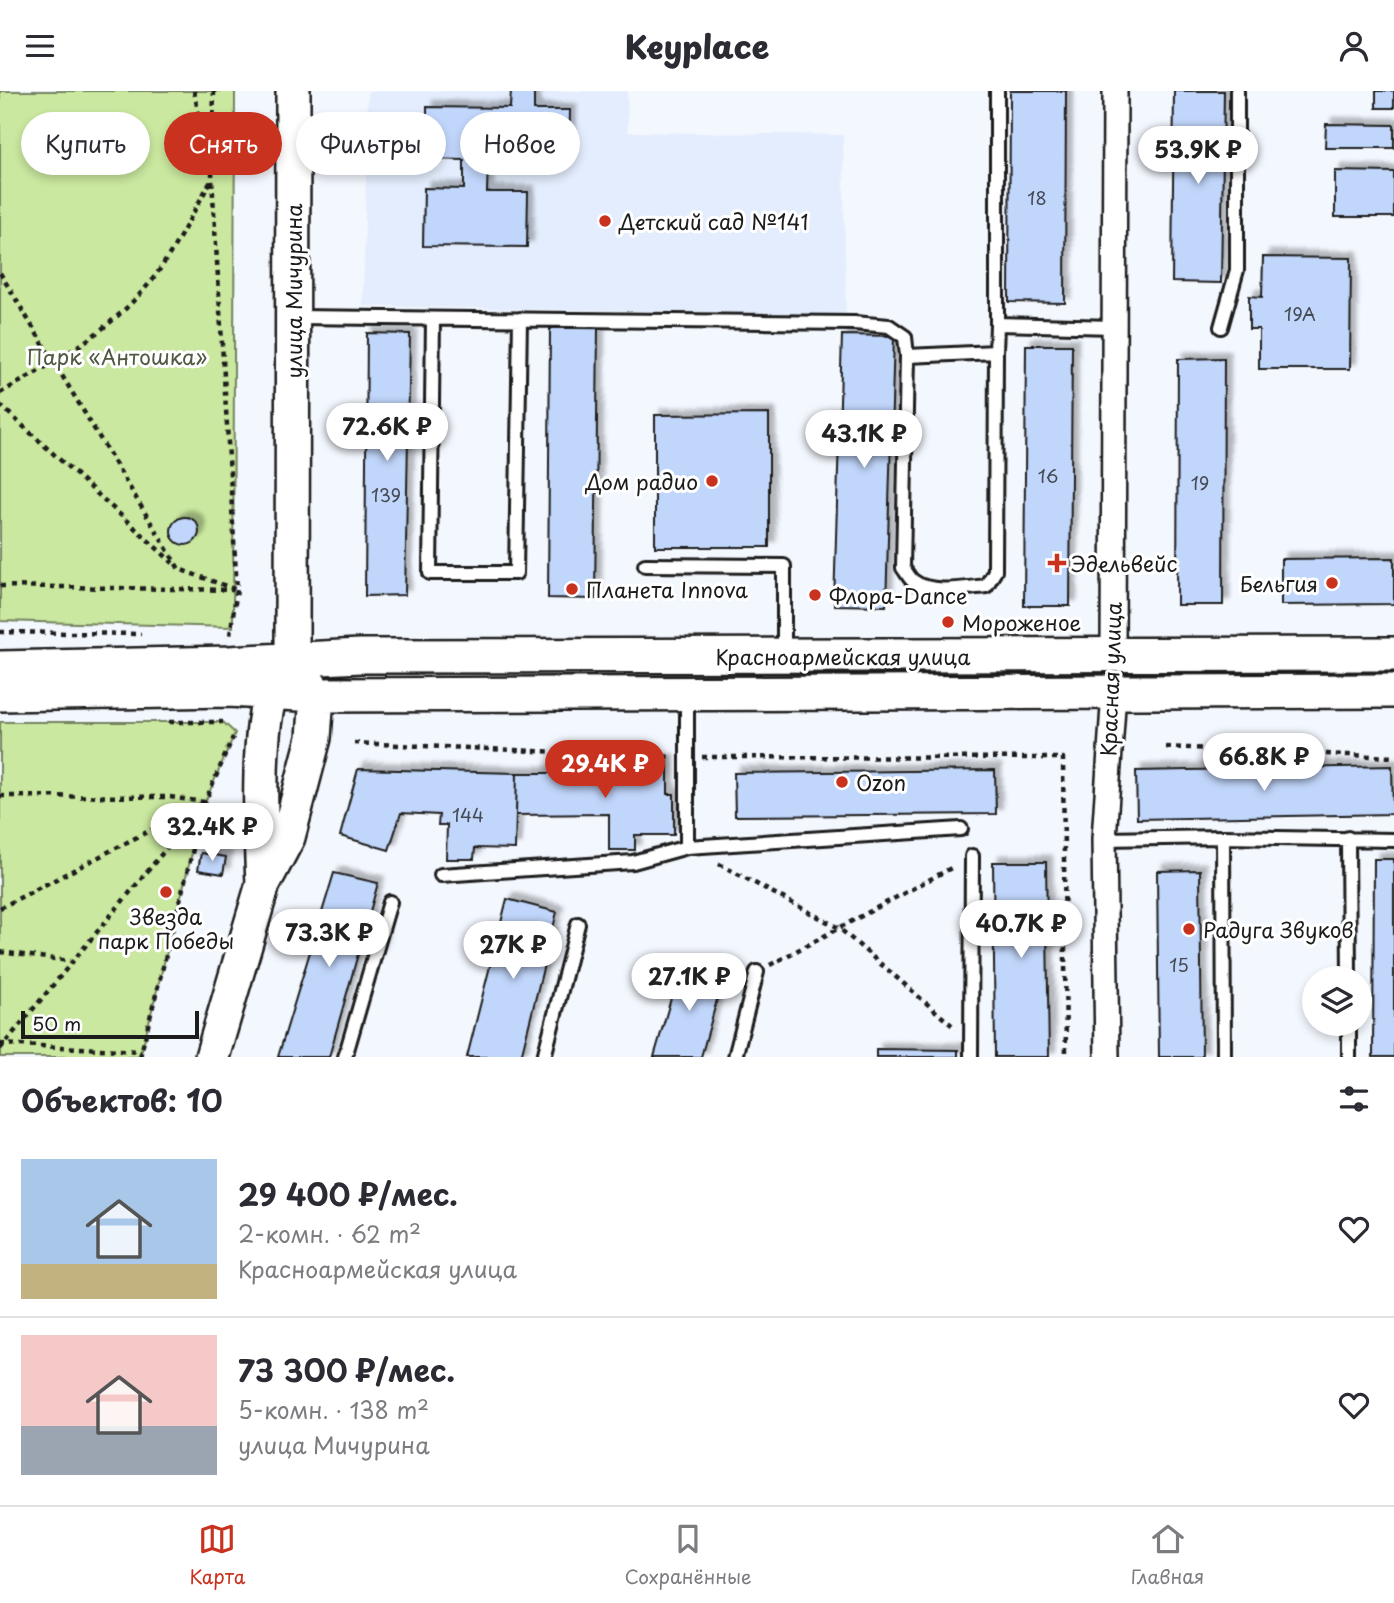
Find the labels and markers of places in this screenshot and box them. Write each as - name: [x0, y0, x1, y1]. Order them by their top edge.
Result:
- pin: 53.9K ₽: [1133, 127, 1263, 186]
- place label: Детский сад №141: [618, 205, 808, 237]
- marker: Детский сад №141: [597, 213, 613, 229]
- pin: 72.6K ₽: [322, 403, 452, 463]
- pin: 43.1K ₽: [799, 411, 929, 470]
- place label: Дом радио: [584, 465, 698, 497]
- marker: Дом радио: [704, 473, 720, 489]
- place label: Эдельвейс: [1071, 547, 1178, 579]
- marker: Эдельвейс: [1049, 555, 1065, 571]
- place label: Бельгия: [1240, 567, 1318, 599]
- place label: Планета Innova: [586, 573, 748, 605]
- marker: Бельгия: [1324, 575, 1340, 591]
- place label: Флора-Dance: [829, 579, 968, 611]
- marker: Планета Innova: [564, 581, 580, 597]
- marker: Флора-Dance: [807, 587, 823, 603]
- place label: Мороженое: [962, 606, 1081, 638]
- marker: Мороженое: [940, 614, 956, 630]
- pin: 66.8K ₽: [1199, 733, 1329, 793]
- pin: 29.4K ₽: [540, 741, 670, 800]
- place label: Ozon: [856, 766, 906, 798]
- marker: Ozon: [834, 774, 850, 790]
- pin: 32.4K ₽: [147, 803, 277, 863]
- marker: Звезда парк Победы: [158, 884, 174, 900]
- place label: Звезда парк Победы: [98, 900, 234, 956]
- pin: 40.7K ₽: [956, 901, 1086, 960]
- pin: 73.3K ₽: [264, 909, 394, 969]
- place label: Радуга Звуков: [1203, 913, 1354, 945]
- pin: 27K ₽: [464, 921, 562, 981]
- marker: Радуга Звуков: [1181, 921, 1197, 937]
- pin: 27.1K ₽: [624, 953, 754, 1013]

